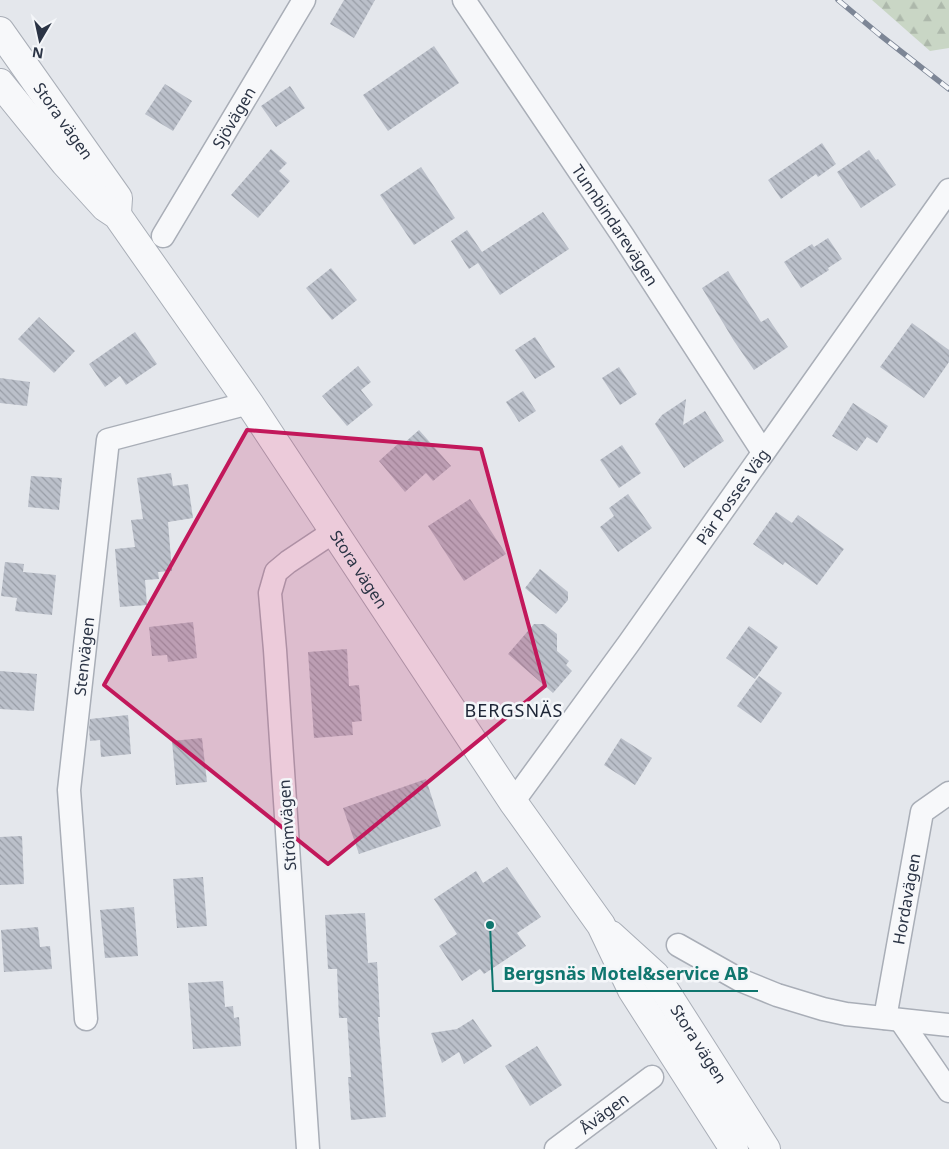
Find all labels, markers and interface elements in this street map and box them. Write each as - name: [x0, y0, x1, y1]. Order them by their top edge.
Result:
- north arrow: [15, 15, 65, 65]
- text: N: [31, 43, 45, 64]
- street label: Stora vägen: [29, 78, 98, 164]
- street label: Sjövägen: [207, 83, 261, 152]
- street label: Tunnbindarevägen: [567, 160, 663, 290]
- street label: Pär Posses Väg: [691, 444, 774, 549]
- street label: Stora vägen: [325, 526, 393, 613]
- street label: Stenvägen: [69, 616, 99, 697]
- district label: BERGSNÄS: [465, 698, 563, 722]
- street label: Strömvägen: [273, 779, 301, 871]
- street label: Hordavägen: [887, 851, 925, 946]
- callout: Bergsnäs Motel&service AB: [493, 958, 758, 991]
- text: Bergsnäs Motel&service AB: [503, 961, 749, 985]
- street label: Stora vägen: [665, 1000, 732, 1087]
- street label: Åvägen: [575, 1087, 633, 1139]

